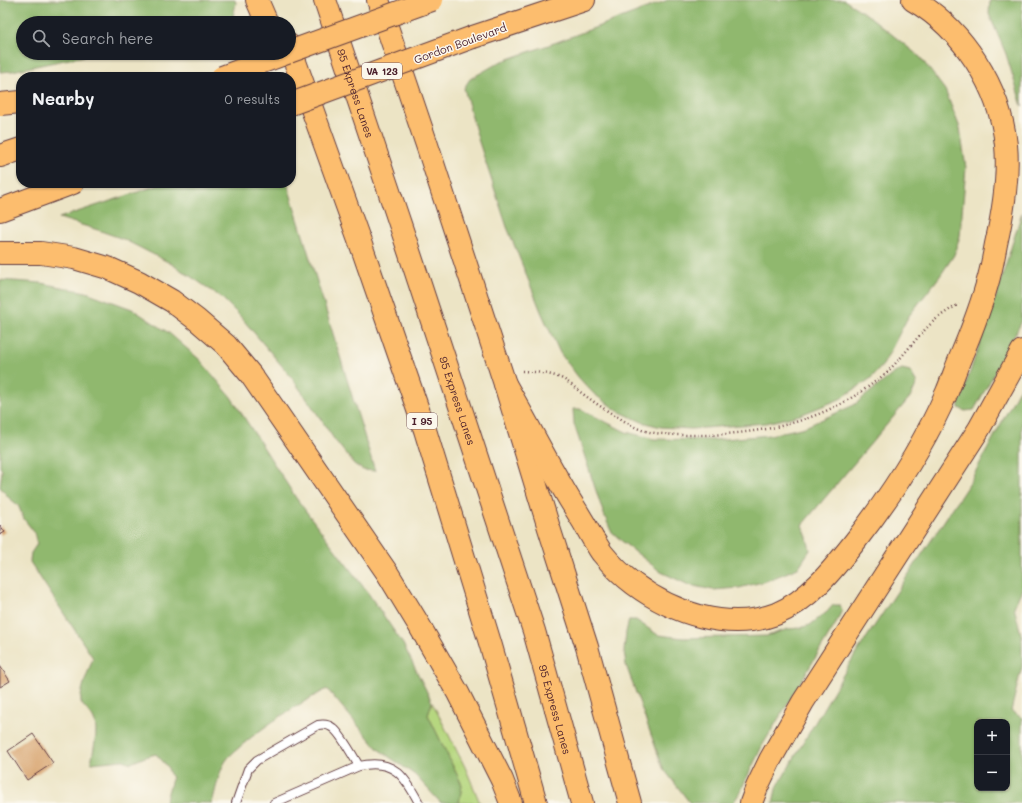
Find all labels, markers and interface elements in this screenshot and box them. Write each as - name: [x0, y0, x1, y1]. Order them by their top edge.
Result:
- search box: [16, 16, 296, 60]
- street label: Gordon Boulevard: [412, 19, 508, 67]
- icon: search: [30, 27, 52, 49]
- text: Search here: [62, 28, 153, 48]
- street label: 95 Express Lanes: [334, 47, 378, 139]
- road number: VA 123: [362, 63, 402, 79]
- text: Nearby: [32, 87, 94, 109]
- text: 0 results: [225, 90, 280, 107]
- street label: 95 Express Lanes: [436, 354, 480, 447]
- road number: I 95: [407, 413, 437, 429]
- street label: 95 Express Lanes: [536, 663, 576, 756]
- map controls: [974, 719, 1010, 791]
- button: +: [974, 719, 1010, 755]
- button: −: [974, 755, 1010, 791]

